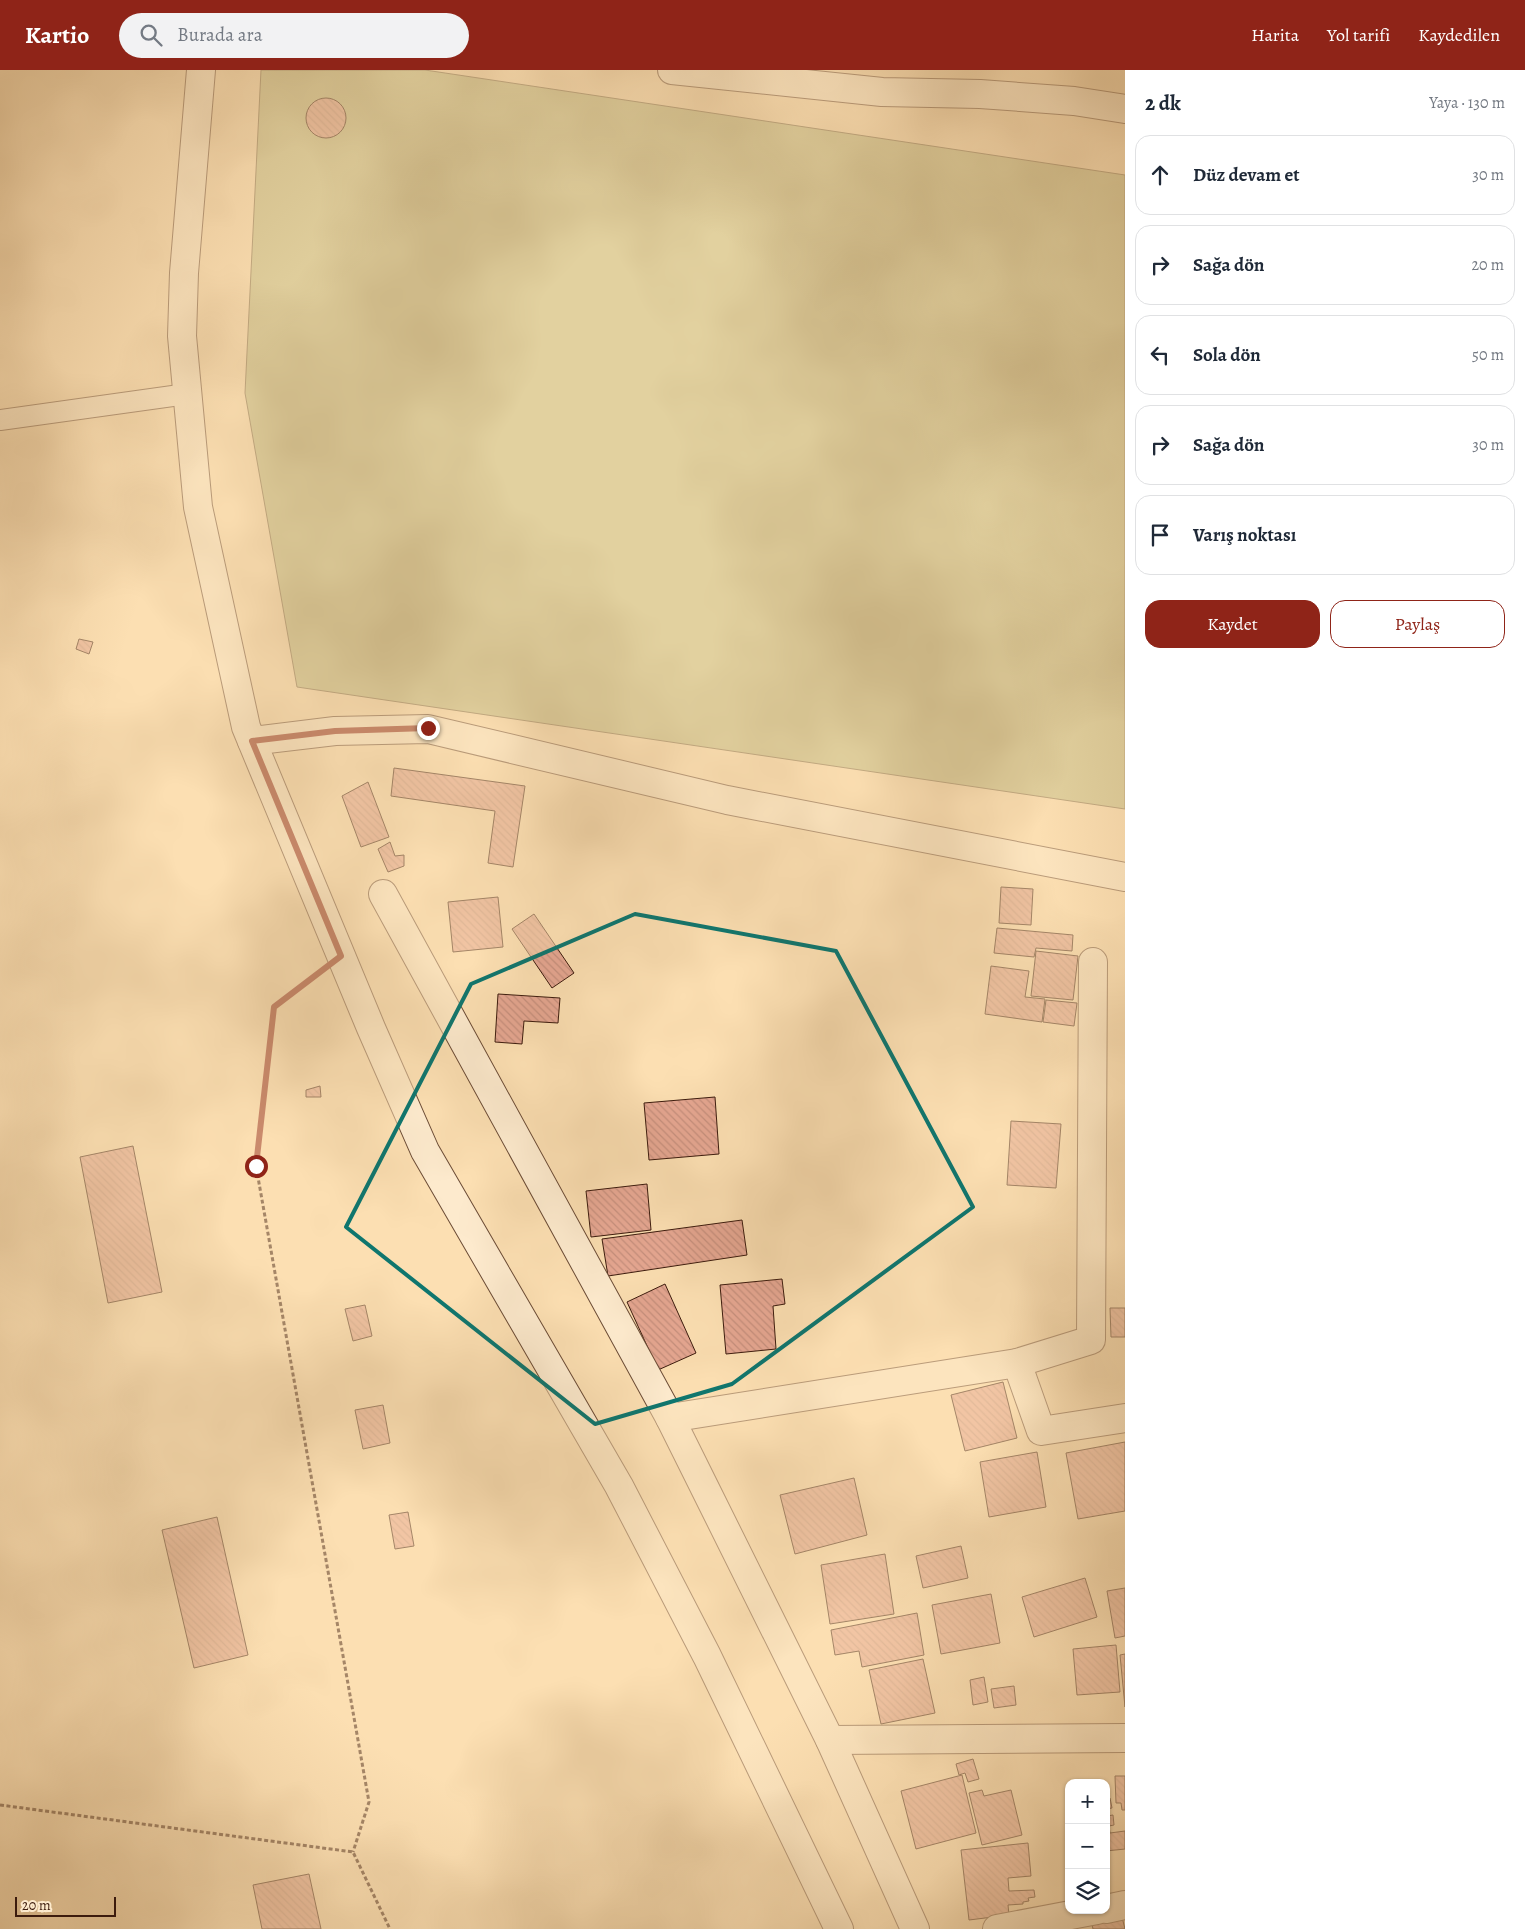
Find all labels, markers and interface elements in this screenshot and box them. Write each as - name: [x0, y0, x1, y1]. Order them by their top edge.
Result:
- search box: [119, 13, 469, 58]
- text: Kartio: [25, 19, 89, 51]
- icon: search: [137, 21, 165, 49]
- text: Burada ara: [177, 22, 263, 48]
- text: Harita: [1251, 23, 1299, 47]
- text: Yol tarifi: [1327, 23, 1390, 47]
- text: Kaydedilen: [1418, 23, 1500, 47]
- text: 2 dk: [1145, 89, 1181, 117]
- text: Yaya · 130 m: [1429, 92, 1505, 114]
- icon: ahead: [1146, 161, 1174, 189]
- text: Düz devam et: [1193, 162, 1300, 188]
- text: 30 m: [1472, 164, 1504, 186]
- icon: right: [1146, 251, 1174, 279]
- text: Sağa dön: [1193, 252, 1265, 278]
- text: 20 m: [1471, 254, 1504, 276]
- icon: left: [1146, 341, 1174, 369]
- text: Sola dön: [1193, 342, 1261, 368]
- text: 50 m: [1472, 344, 1504, 366]
- icon: right: [1146, 431, 1174, 459]
- text: Sağa dön: [1193, 432, 1265, 458]
- text: 30 m: [1472, 434, 1504, 456]
- icon: arrive: [1146, 521, 1174, 549]
- text: Varış noktası: [1193, 522, 1296, 548]
- button: Kaydet: [1145, 600, 1320, 648]
- button: Paylaş: [1330, 600, 1505, 648]
- route end: [417, 717, 440, 740]
- route start: [245, 1155, 268, 1178]
- map controls: [1065, 1779, 1110, 1914]
- button: +: [1065, 1779, 1110, 1824]
- button: −: [1065, 1824, 1110, 1869]
- button: layers: [1065, 1869, 1110, 1914]
- scale bar: [15, 1894, 116, 1917]
- text: 20 m: [22, 1896, 51, 1915]

